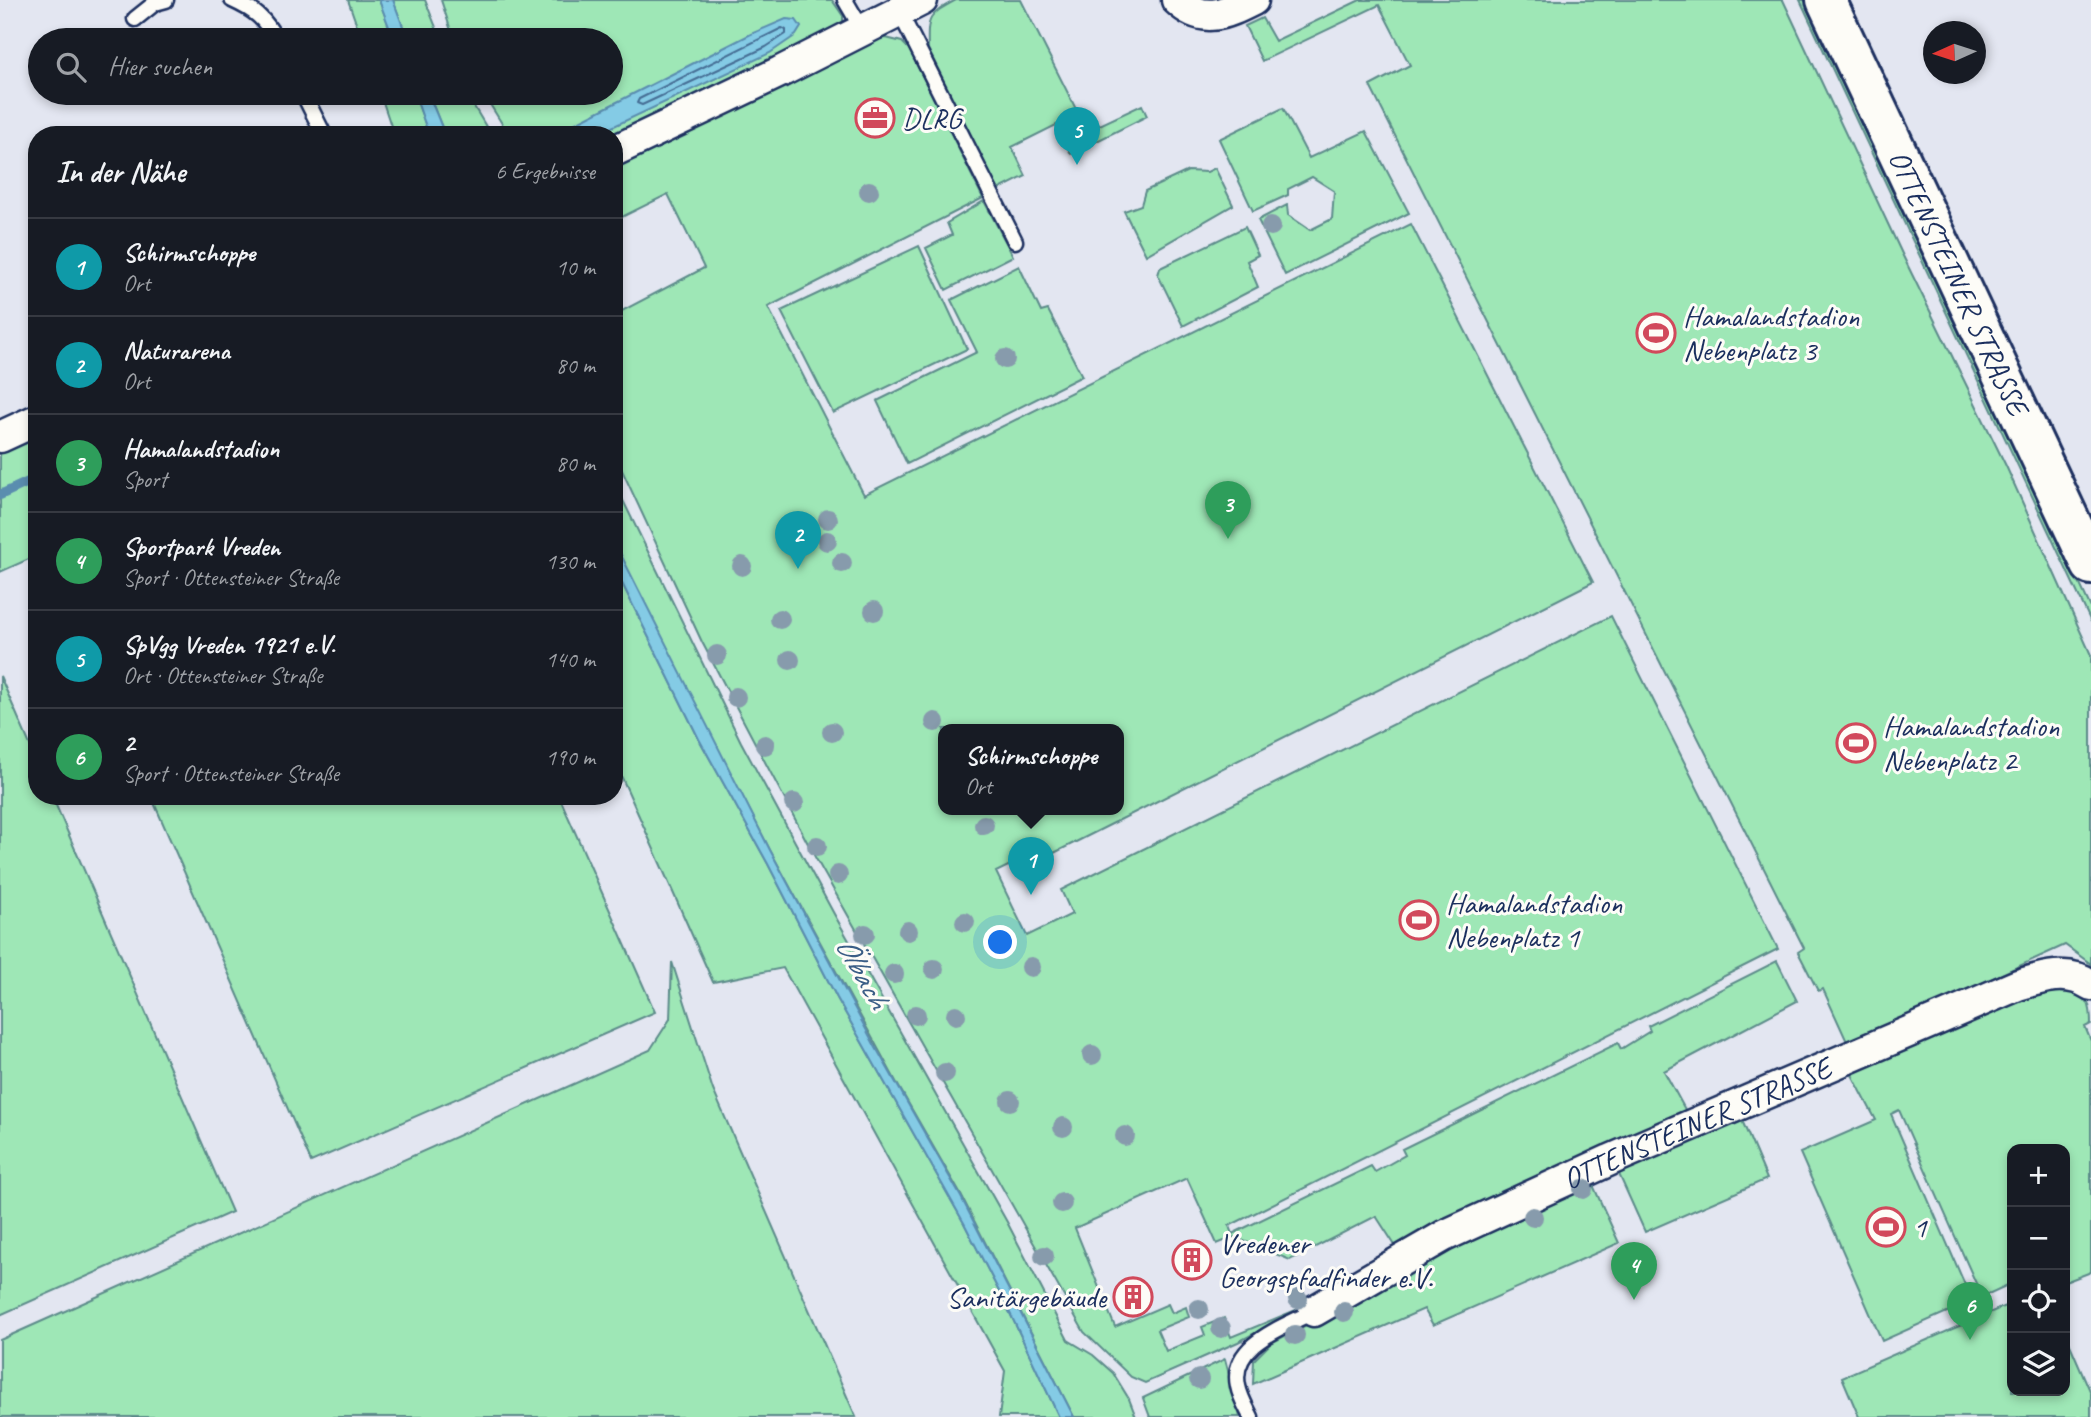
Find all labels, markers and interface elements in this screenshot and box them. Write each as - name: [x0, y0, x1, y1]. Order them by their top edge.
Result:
- north arrow: [1923, 21, 1986, 84]
- search box: [28, 28, 623, 105]
- icon: search: [52, 48, 90, 86]
- text: Hier suchen: [108, 50, 212, 83]
- office icon: DLRG: [854, 97, 896, 139]
- place label: DLRG: [902, 99, 964, 137]
- pin: 5: [1054, 107, 1100, 165]
- street label: OTTENSTEINER STRASSE: [1880, 144, 2039, 425]
- text: In der Nähe: [56, 153, 185, 191]
- text: 6 Ergebnisse: [495, 157, 595, 186]
- text: Schirmschoppe: [123, 236, 255, 269]
- text: 1: [74, 253, 84, 282]
- text: 10 m: [556, 253, 595, 282]
- text: Ort: [123, 269, 150, 298]
- place label: Hamalandstadion Nebenplatz 3: [1683, 297, 1860, 369]
- sports icon: Hamalandstadion Nebenplatz 3: [1635, 312, 1677, 354]
- text: Naturarena: [123, 334, 230, 367]
- text: 2: [74, 351, 84, 380]
- text: 80 m: [556, 351, 595, 380]
- text: Ort: [123, 367, 150, 396]
- text: Hamalandstadion: [123, 432, 279, 465]
- text: 3: [74, 449, 84, 478]
- text: 80 m: [556, 449, 595, 478]
- text: Sport: [123, 465, 167, 494]
- pin: 3: [1205, 481, 1251, 539]
- pin: 2: [775, 511, 821, 569]
- text: Sportpark Vreden: [123, 530, 280, 563]
- text: 4: [74, 547, 84, 576]
- text: 130 m: [546, 547, 595, 576]
- text: Sport · Ottensteiner Straße: [123, 563, 339, 592]
- text: SpVgg Vreden 1921 e.V.: [123, 628, 335, 661]
- text: 5: [74, 645, 84, 674]
- text: 140 m: [546, 645, 595, 674]
- text: Ort · Ottensteiner Straße: [123, 661, 322, 690]
- place label: Hamalandstadion Nebenplatz 2: [1883, 707, 2060, 779]
- sports icon: Hamalandstadion Nebenplatz 2: [1835, 722, 1877, 764]
- popup: [938, 724, 1124, 815]
- text: 2: [123, 726, 135, 759]
- text: Schirmschoppe: [965, 739, 1097, 772]
- text: 6: [74, 743, 84, 772]
- text: 190 m: [546, 743, 595, 772]
- text: Sport · Ottensteiner Straße: [123, 759, 339, 788]
- text: Ort: [965, 772, 992, 801]
- pin: 1: [1008, 837, 1054, 895]
- place label: Hamalandstadion Nebenplatz 1: [1446, 884, 1623, 956]
- sports icon: Hamalandstadion Nebenplatz 1: [1398, 899, 1440, 941]
- your location: [983, 925, 1017, 959]
- water label: Ölbach: [826, 929, 900, 1017]
- street label: OTTENSTEINER STRASSE: [1557, 1047, 1840, 1198]
- map controls: [2007, 1144, 2070, 1396]
- button: +: [2007, 1144, 2070, 1207]
- sports icon: 1: [1865, 1206, 1907, 1248]
- button: −: [2007, 1207, 2070, 1270]
- place label: 1: [1913, 1208, 1928, 1246]
- place label: Vredener Georgspfadfinder e.V.: [1219, 1224, 1433, 1296]
- building icon: Vredener Georgspfadfinder e.V.: [1171, 1239, 1213, 1281]
- pin: 4: [1611, 1242, 1657, 1300]
- button: locate: [2007, 1270, 2070, 1333]
- building icon: Sanitärgebäude: [1112, 1276, 1154, 1318]
- place label: Sanitärgebäude: [946, 1278, 1108, 1316]
- pin: 6: [1947, 1282, 1993, 1340]
- button: layers: [2007, 1333, 2070, 1396]

